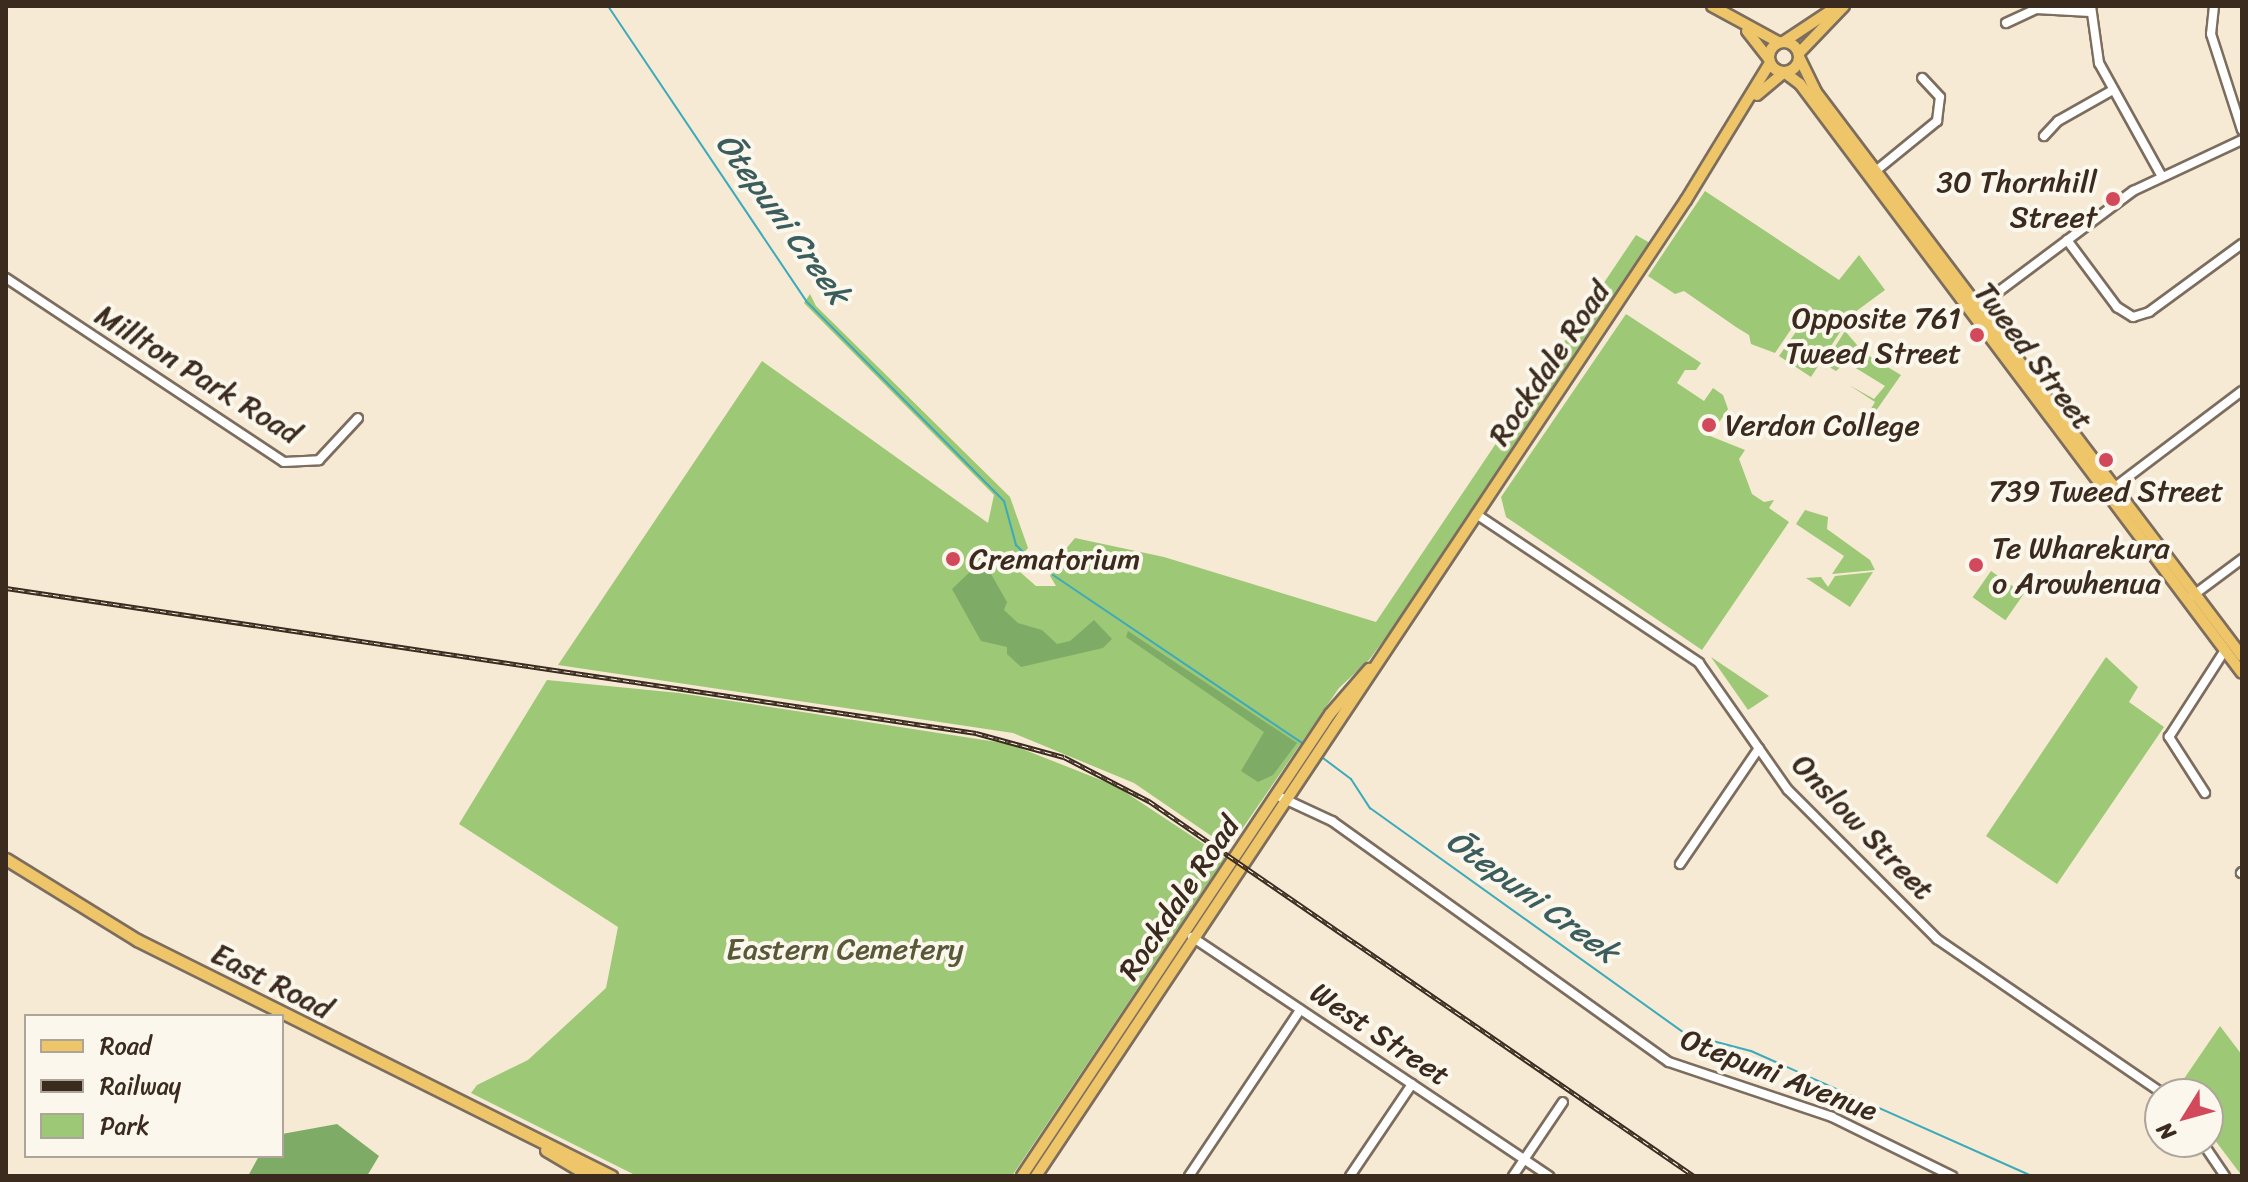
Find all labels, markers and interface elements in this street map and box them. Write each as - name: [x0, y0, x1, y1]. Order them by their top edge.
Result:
- water label: Ōtepuni Creek: [707, 126, 857, 312]
- place label: 30 Thornhill Street: [1936, 164, 2097, 234]
- marker: 30 Thornhill Street: [2104, 190, 2122, 208]
- street label: Rockdale Road: [1481, 274, 1617, 452]
- street label: Tweed Street: [1967, 275, 2101, 437]
- street label: Millton Park Road: [89, 297, 307, 451]
- place label: Opposite 761 Tweed Street: [1785, 300, 1961, 370]
- marker: Opposite 761 Tweed Street: [1968, 326, 1986, 344]
- place label: Verdon College: [1725, 407, 1919, 443]
- marker: Verdon College: [1700, 416, 1718, 434]
- marker: 739 Tweed Street: [2097, 451, 2115, 469]
- place label: 739 Tweed Street: [1988, 473, 2224, 509]
- place label: Te Wharekura o Arowhenua: [1992, 530, 2170, 600]
- place label: Crematorium: [969, 541, 1140, 577]
- marker: Crematorium: [944, 550, 962, 568]
- marker: Te Wharekura o Arowhenua: [1967, 556, 1985, 574]
- street label: Onslow Street: [1784, 747, 1942, 907]
- street label: Rockdale Road: [1111, 809, 1247, 987]
- water label: Ōtepuni Creek: [1439, 822, 1625, 972]
- park label: Eastern Cemetery: [726, 931, 964, 967]
- street label: East Road: [206, 935, 338, 1027]
- street label: West Street: [1303, 974, 1457, 1094]
- legend: [24, 1014, 284, 1158]
- street label: Otepuni Avenue: [1675, 1021, 1883, 1129]
- text: Road: [100, 1025, 151, 1067]
- text: Railway: [100, 1065, 181, 1107]
- north arrow: [2144, 1078, 2224, 1158]
- text: Park: [100, 1105, 149, 1147]
- text: N: [2146, 1114, 2186, 1149]

